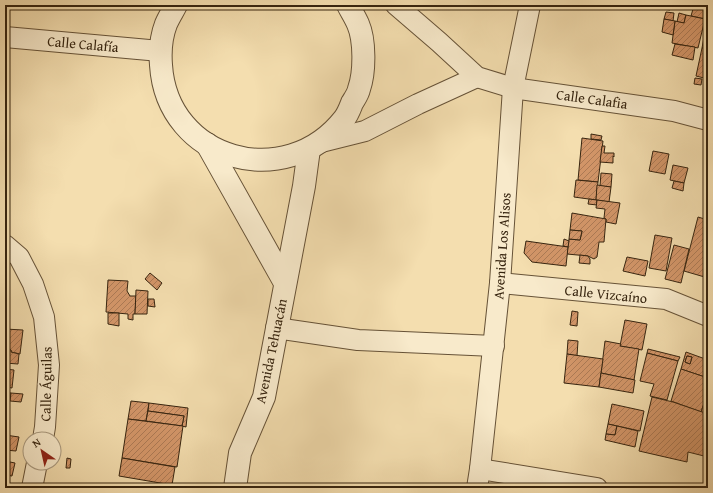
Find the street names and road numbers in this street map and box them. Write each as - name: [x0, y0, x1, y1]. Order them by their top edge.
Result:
- street label: Calle Calafía: [46, 31, 120, 57]
- street label: Calle Calafia: [555, 84, 629, 114]
- street label: Avenida Los Alisos: [488, 192, 516, 300]
- street label: Calle Vizcaíno: [564, 280, 648, 308]
- street label: Avenida Tehuacán: [250, 297, 292, 405]
- street label: Calle Águilas: [35, 346, 57, 422]

